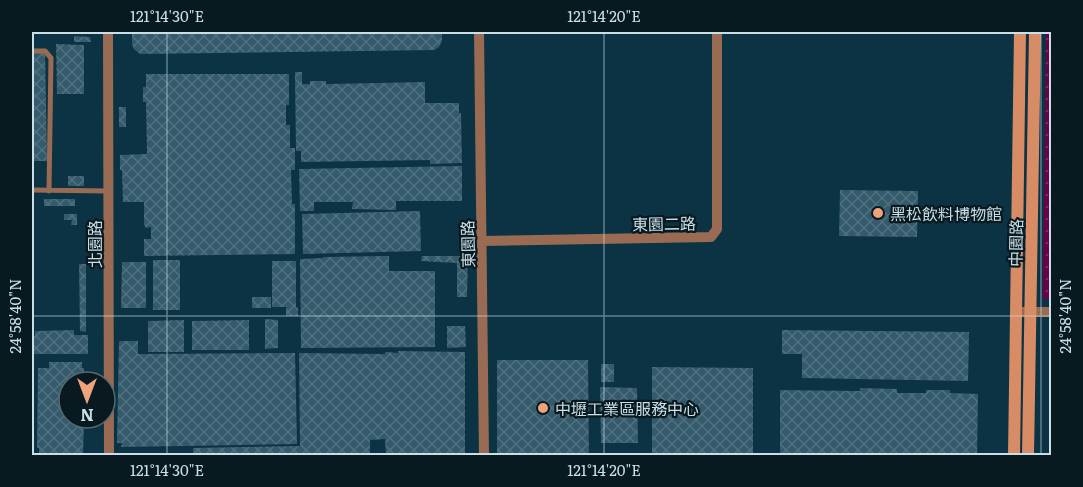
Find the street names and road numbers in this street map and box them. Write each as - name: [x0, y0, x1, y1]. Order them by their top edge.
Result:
- street label: 東園二路: [632, 210, 696, 236]
- street label: 中園路: [1003, 219, 1027, 267]
- street label: 北園路: [82, 220, 106, 268]
- street label: 東園路: [455, 220, 479, 268]

